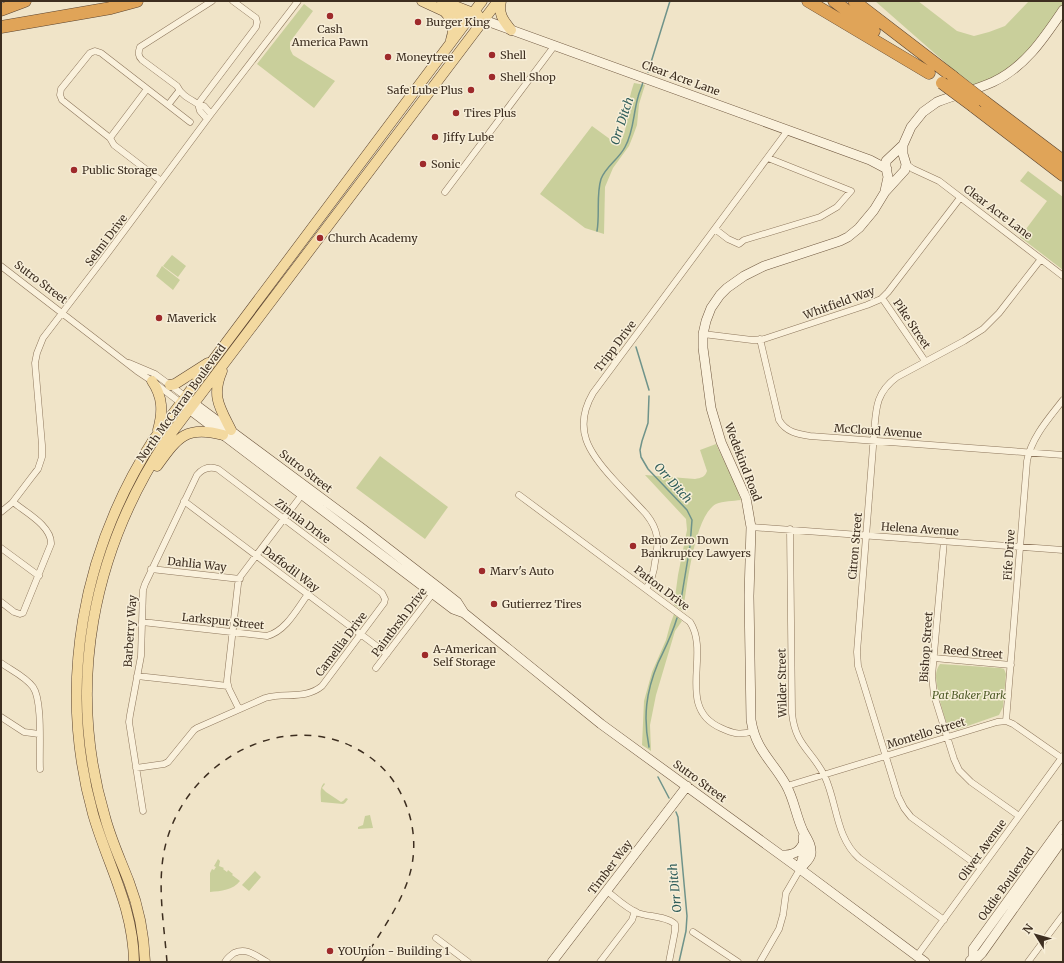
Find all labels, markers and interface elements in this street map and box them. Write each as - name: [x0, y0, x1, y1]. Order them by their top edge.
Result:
- marker: Cash America Pawn: [325, 11, 335, 21]
- place label: Burger King: [426, 15, 490, 29]
- marker: Burger King: [413, 17, 423, 27]
- place label: Cash America Pawn: [291, 22, 369, 49]
- place label: Shell: [500, 48, 527, 62]
- place label: Moneytree: [396, 50, 454, 64]
- marker: Shell: [487, 50, 497, 60]
- marker: Moneytree: [383, 52, 393, 62]
- street label: Clear Acre Lane: [640, 57, 722, 99]
- place label: Shell Shop: [500, 70, 556, 84]
- marker: Shell Shop: [487, 72, 497, 82]
- place label: Safe Lube Plus: [387, 83, 463, 97]
- marker: Safe Lube Plus: [466, 85, 476, 95]
- water label: Orr Ditch: [607, 95, 636, 147]
- place label: Tires Plus: [464, 106, 516, 120]
- marker: Tires Plus: [451, 108, 461, 118]
- place label: Jiffy Lube: [442, 130, 494, 144]
- marker: Jiffy Lube: [430, 132, 440, 142]
- place label: Sonic: [431, 157, 461, 171]
- marker: Sonic: [418, 159, 428, 169]
- place label: Public Storage: [82, 163, 158, 177]
- marker: Public Storage: [69, 165, 79, 175]
- street label: Clear Acre Lane: [961, 182, 1035, 242]
- street label: Selmi Drive: [82, 211, 130, 269]
- place label: Church Academy: [328, 231, 418, 245]
- marker: Church Academy: [315, 233, 325, 243]
- street label: Sutro Street: [12, 258, 71, 307]
- street label: Whitfield Way: [800, 283, 877, 323]
- street label: Pike Street: [890, 296, 934, 352]
- place label: Maverick: [167, 311, 216, 325]
- marker: Maverick: [154, 313, 164, 323]
- street label: Tripp Drive: [591, 317, 639, 374]
- street label: North McCarran Boulevard: [133, 341, 229, 465]
- street label: Wedekind Road: [721, 420, 764, 503]
- street label: McCloud Avenue: [834, 421, 923, 441]
- street label: Sutro Street: [277, 447, 336, 496]
- water label: Orr Ditch: [651, 459, 695, 506]
- street label: Zinnia Drive: [273, 496, 334, 547]
- street label: Citron Street: [845, 511, 865, 580]
- street label: Helena Avenue: [881, 519, 960, 539]
- street label: Fife Drive: [1000, 529, 1018, 581]
- place label: Reno Zero Down Bankruptcy Lawyers: [641, 533, 751, 560]
- marker: Reno Zero Down Bankruptcy Lawyers: [628, 541, 638, 551]
- street label: Daffodil Way: [260, 543, 323, 595]
- street label: Dahlia Way: [167, 554, 228, 574]
- street label: Patton Drive: [631, 563, 693, 614]
- place label: Marv's Auto: [490, 564, 554, 578]
- marker: Marv's Auto: [477, 566, 487, 576]
- street label: Paintbrsh Drive: [369, 585, 430, 659]
- street label: Barberry Way: [120, 594, 140, 668]
- place label: Gutierrez Tires: [502, 597, 582, 611]
- marker: Gutierrez Tires: [489, 599, 499, 609]
- street label: Camellia Drive: [312, 609, 370, 679]
- street label: Larkspur Street: [181, 610, 266, 632]
- street label: Bishop Street: [917, 611, 935, 683]
- place label: A-American Self Storage: [432, 642, 497, 669]
- street label: Reed Street: [942, 642, 1004, 662]
- street label: Wilder Street: [774, 648, 790, 719]
- marker: A-American Self Storage: [420, 650, 430, 660]
- park label: Pat Baker Park: [932, 688, 1006, 702]
- street label: Montello Street: [885, 714, 968, 752]
- street label: Sutro Street: [671, 757, 730, 805]
- street label: Oliver Avenue: [955, 816, 1009, 884]
- street label: Timber Way: [585, 836, 635, 897]
- street label: Oddie Boulevard: [975, 844, 1037, 923]
- water label: Orr Ditch: [664, 863, 685, 913]
- north arrow: [1016, 915, 1056, 955]
- text: N: [1020, 921, 1036, 937]
- place label: YOUnion - Building 1: [337, 944, 450, 958]
- marker: YOUnion - Building 1: [325, 946, 335, 956]

